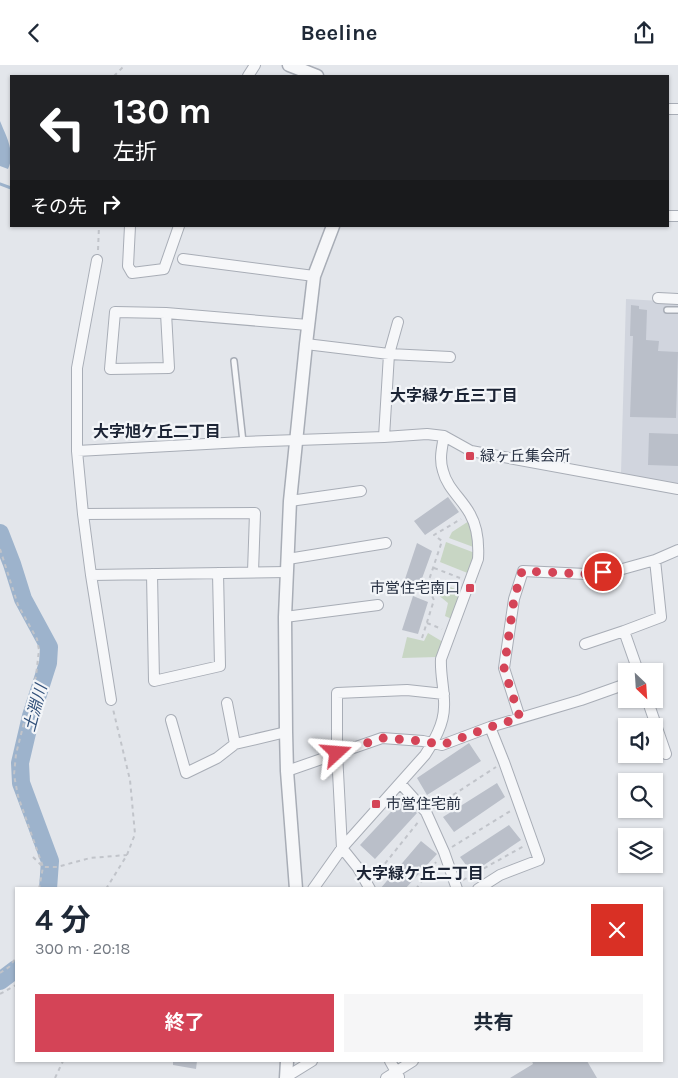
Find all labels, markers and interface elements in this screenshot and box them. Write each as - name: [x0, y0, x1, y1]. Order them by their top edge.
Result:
- icon: back: [20, 19, 48, 47]
- icon: share: [630, 19, 658, 47]
- text: Beeline: [301, 20, 377, 46]
- text: 130 m: [113, 91, 211, 132]
- icon: left: [30, 95, 95, 160]
- text: 左折: [113, 139, 157, 165]
- icon: right: [97, 190, 125, 218]
- text: その先: [30, 196, 87, 218]
- district label: 大字緑ケ丘三丁目: [390, 386, 518, 405]
- district label: 大字旭ケ丘二丁目: [93, 422, 221, 441]
- place label: 緑ヶ丘集会所: [480, 447, 570, 465]
- marker: 緑ヶ丘集会所: [464, 450, 476, 462]
- pin: [582, 551, 624, 593]
- icon: arrive: [589, 558, 617, 586]
- place label: 市営住宅南口: [370, 579, 460, 597]
- marker: 市営住宅南口: [464, 582, 476, 594]
- north arrow: [618, 663, 662, 707]
- map controls: [618, 663, 663, 873]
- water label: 土淵川: [20, 680, 51, 734]
- button: sound: [618, 718, 663, 763]
- position arrow: [310, 726, 362, 778]
- button: search: [618, 773, 663, 818]
- place label: 市営住宅前: [386, 795, 461, 813]
- marker: 市営住宅前: [370, 798, 382, 810]
- button: layers: [618, 828, 663, 873]
- district label: 大字緑ケ丘二丁目: [356, 864, 484, 883]
- text: 4 分: [35, 902, 90, 938]
- button: close: [591, 904, 643, 956]
- text: 300 m · 20:18: [35, 939, 130, 958]
- button: 終了: [35, 994, 334, 1052]
- button: 共有: [344, 994, 643, 1052]

